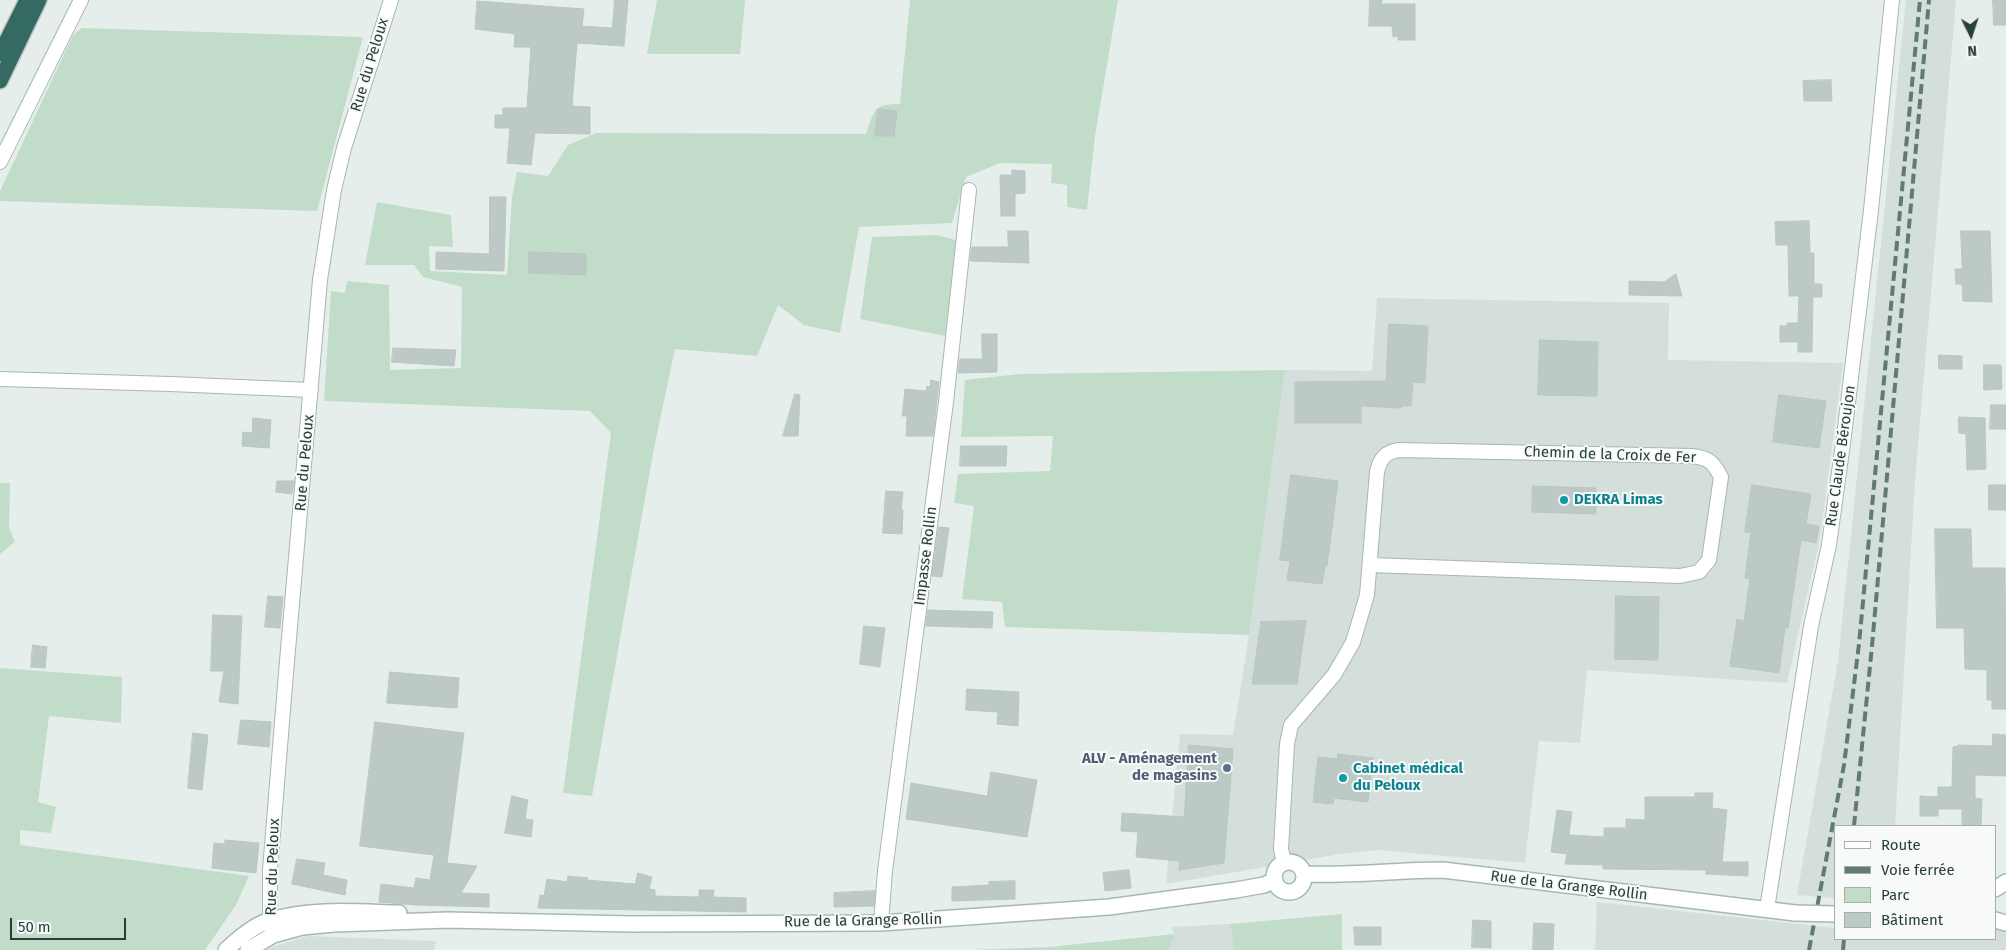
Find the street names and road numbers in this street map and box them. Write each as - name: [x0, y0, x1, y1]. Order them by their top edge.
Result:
- street label: Rue du Peloux: [347, 16, 393, 114]
- street label: Rue Claude Béroujon: [1822, 384, 1860, 528]
- street label: Rue du Peloux: [292, 414, 318, 512]
- street label: Chemin de la Croix de Fer: [1524, 443, 1696, 467]
- street label: Impasse Rollin: [911, 506, 941, 606]
- street label: Rue du Peloux: [262, 818, 284, 916]
- street label: Rue de la Grange Rollin: [1489, 867, 1649, 905]
- street label: Rue de la Grange Rollin: [784, 911, 942, 931]

